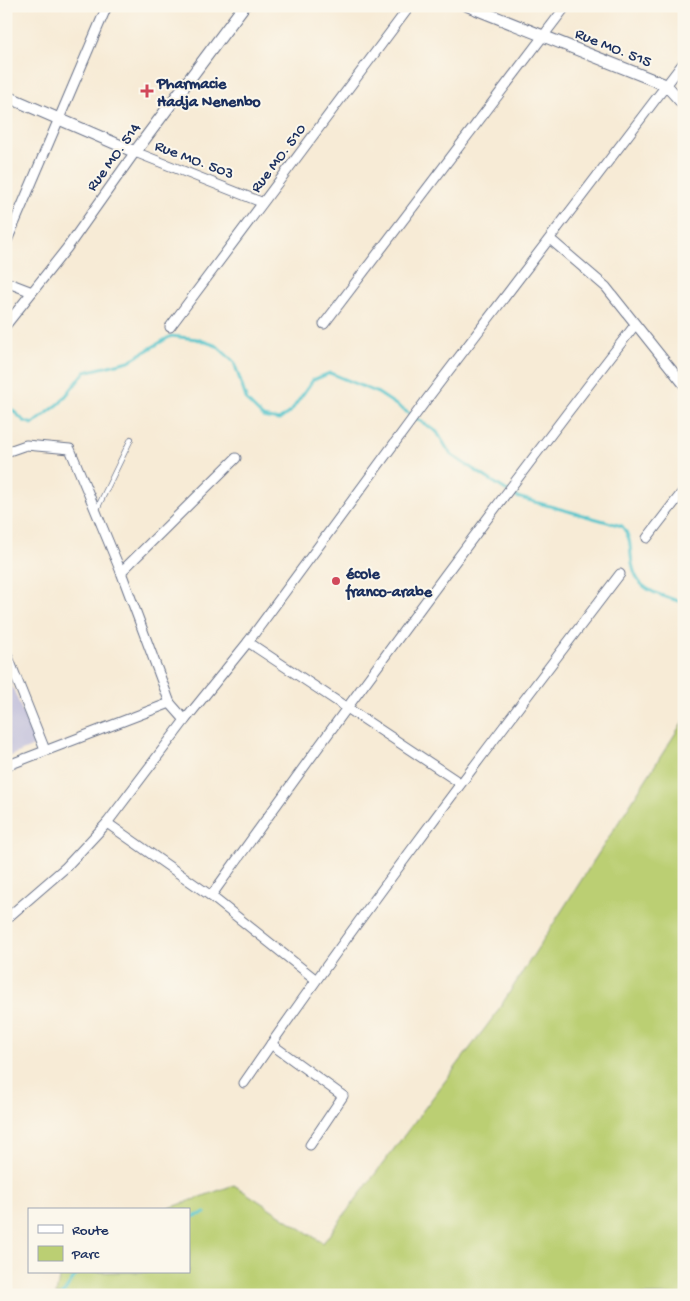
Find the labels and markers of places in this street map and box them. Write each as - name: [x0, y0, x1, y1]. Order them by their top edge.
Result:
- place label: Pharmacie Hadja Nenenbo: [156, 76, 261, 113]
- marker: Pharmacie Hadja Nenenbo: [141, 85, 153, 97]
- place label: école franco-arabe: [345, 566, 433, 603]
- marker: école franco-arabe: [330, 575, 342, 587]

